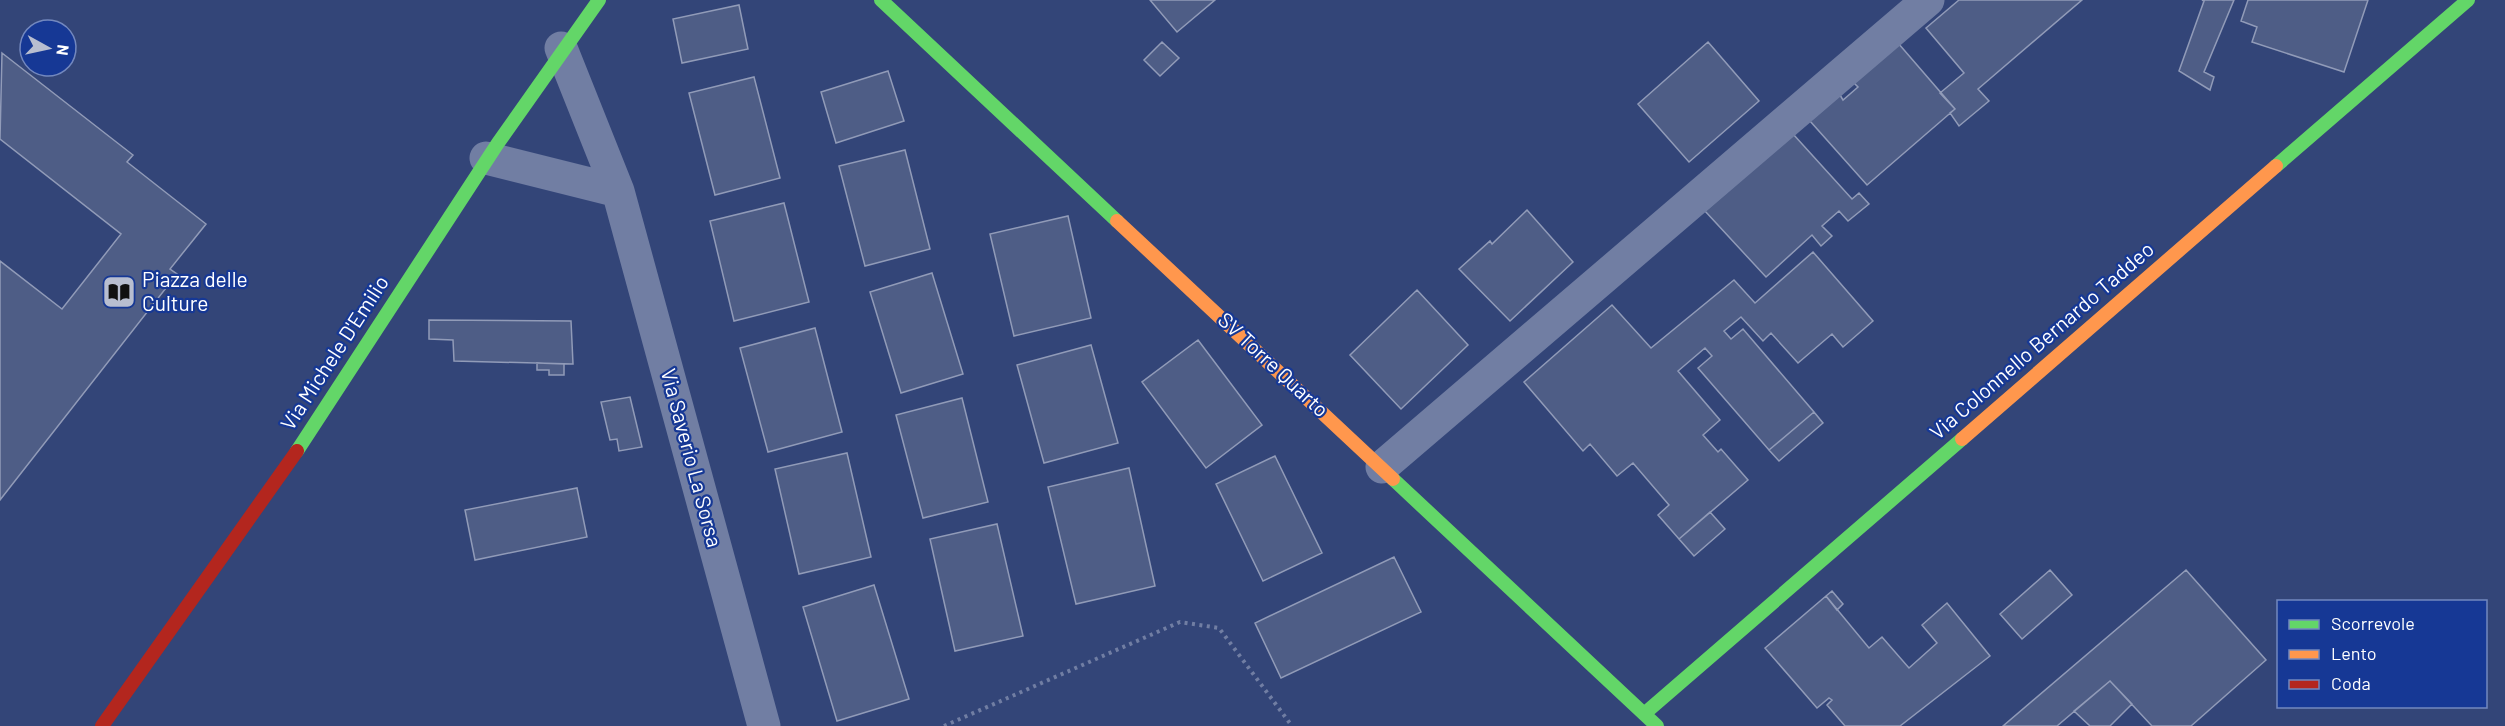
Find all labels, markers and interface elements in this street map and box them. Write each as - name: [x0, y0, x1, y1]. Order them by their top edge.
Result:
- north arrow: [18, 18, 78, 78]
- text: N: [53, 44, 73, 57]
- street label: Via Colonnello Bernardo Taddeo: [1924, 236, 2158, 444]
- place label: Piazza delle Culture: [142, 266, 248, 315]
- street label: Via Michele D'Emilio: [274, 270, 393, 434]
- library icon: Piazza delle Culture: [101, 274, 137, 310]
- street label: SV Torre Quarto: [1214, 306, 1334, 421]
- street label: Via Saverio La Sorsa: [657, 366, 728, 550]
- legend: [2277, 600, 2487, 708]
- text: Scorrevole: [2331, 612, 2415, 634]
- text: Lento: [2331, 642, 2377, 664]
- text: Coda: [2331, 672, 2371, 694]

